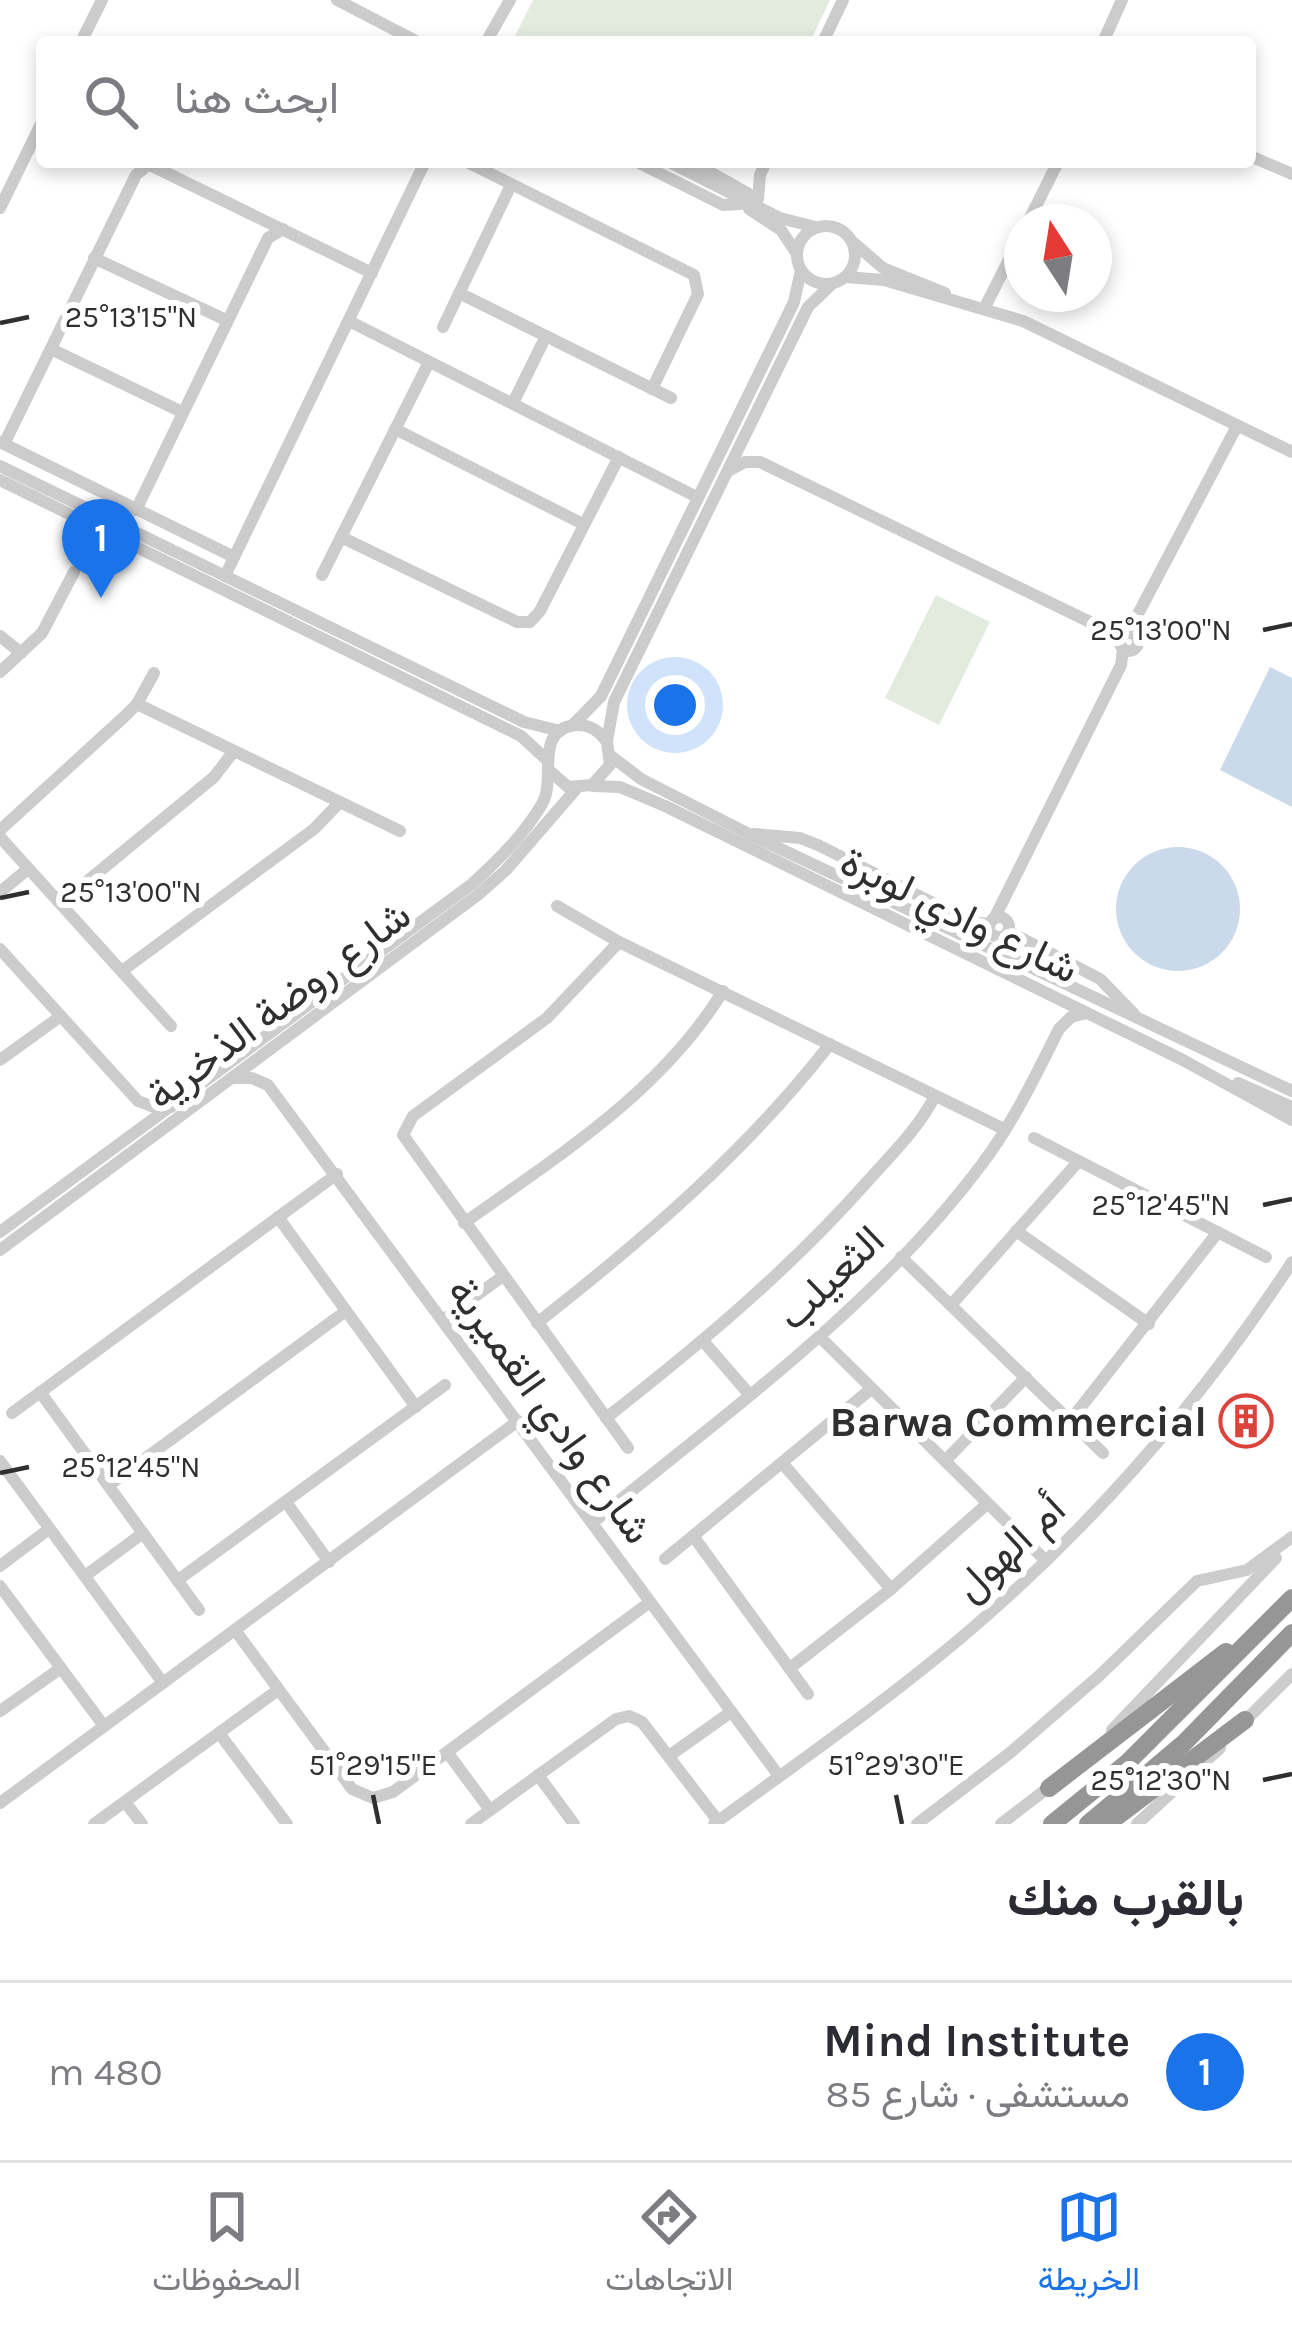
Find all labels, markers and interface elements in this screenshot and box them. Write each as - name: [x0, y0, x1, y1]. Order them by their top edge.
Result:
- search box: [36, 36, 1256, 168]
- icon: search: [78, 69, 144, 135]
- text: ابحث هنا: [174, 72, 339, 124]
- north arrow: [1004, 204, 1112, 312]
- text: 25°13'15"N: [65, 299, 197, 335]
- pin: 1: [62, 499, 140, 598]
- text: 25°13'00"N: [1090, 612, 1232, 648]
- your location: [645, 675, 705, 735]
- street label: شارع وادي لوبرة: [829, 836, 1087, 1002]
- text: 25°13'00"N: [60, 874, 202, 910]
- street label: شارع روضة الذخرية: [137, 889, 422, 1123]
- text: 25°12'45"N: [1091, 1187, 1231, 1223]
- street label: الثعيلب: [767, 1215, 894, 1340]
- street label: شارع وادي القميرية: [429, 1268, 664, 1559]
- building icon: Barwa Commercial: [1218, 1393, 1274, 1449]
- place label: Barwa Commercial: [829, 1397, 1207, 1447]
- text: 25°12'45"N: [61, 1449, 201, 1485]
- street label: أم الهول: [944, 1484, 1077, 1613]
- text: 51°29'15"E: [309, 1747, 437, 1783]
- text: 51°29'30"E: [827, 1747, 965, 1783]
- text: 25°12'30"N: [1090, 1762, 1232, 1798]
- text: بالقرب منك: [1007, 1868, 1244, 1928]
- text: Mind Institute: [823, 2015, 1130, 2067]
- text: 480 m: [48, 2049, 163, 2095]
- text: 1: [1198, 2049, 1212, 2095]
- text: مستشفى · شارع 85: [825, 2071, 1130, 2117]
- tab: المحفوظات: [152, 2184, 301, 2308]
- tab: الاتجاهات: [605, 2184, 733, 2308]
- tab: الخريطة: [1038, 2184, 1140, 2308]

